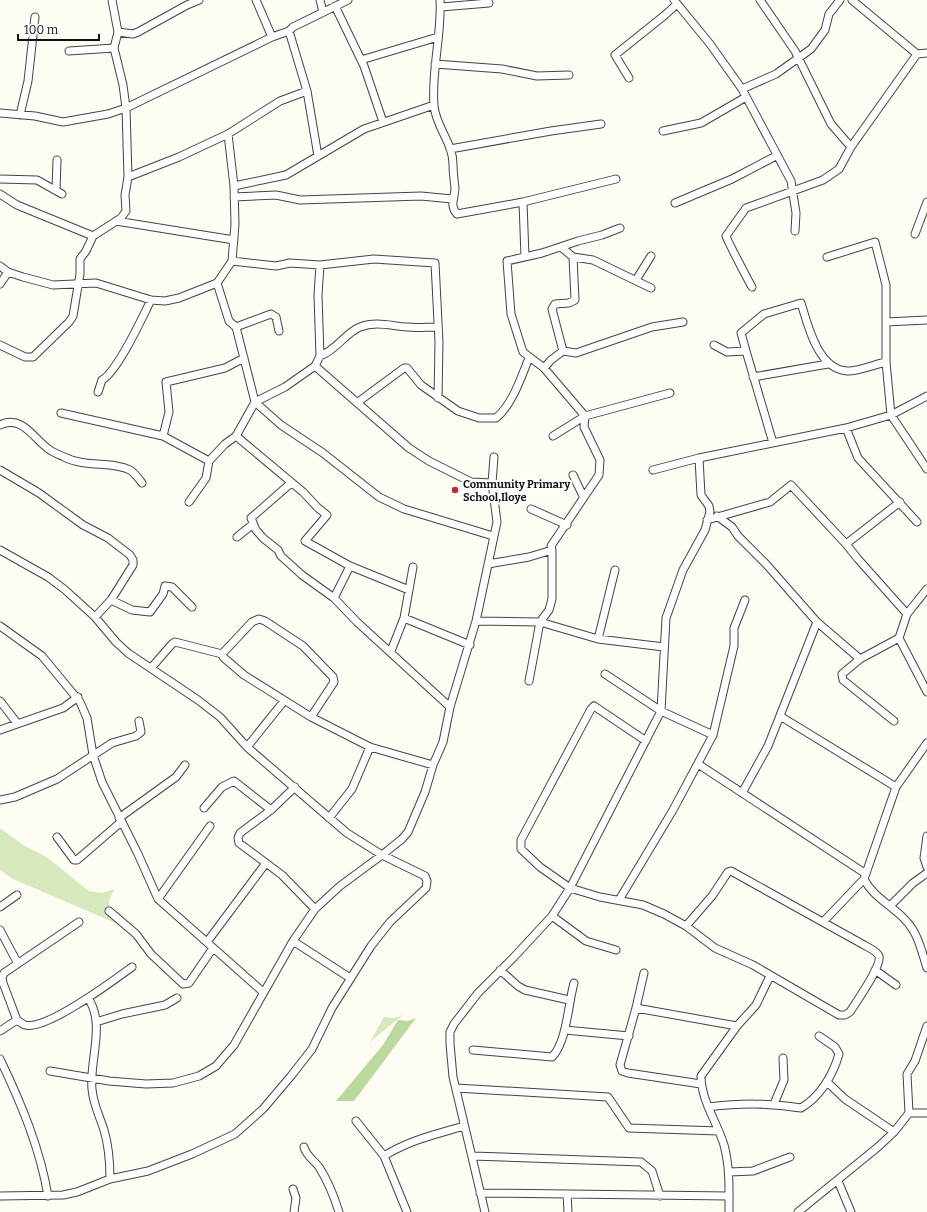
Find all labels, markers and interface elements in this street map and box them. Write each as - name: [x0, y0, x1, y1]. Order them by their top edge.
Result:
- scale bar: [18, 16, 99, 42]
- text: 100 m: [24, 23, 59, 37]
- place label: Community Primary School,Iloye: [463, 478, 571, 504]
- marker: Community Primary School,Iloye: [450, 485, 460, 495]

